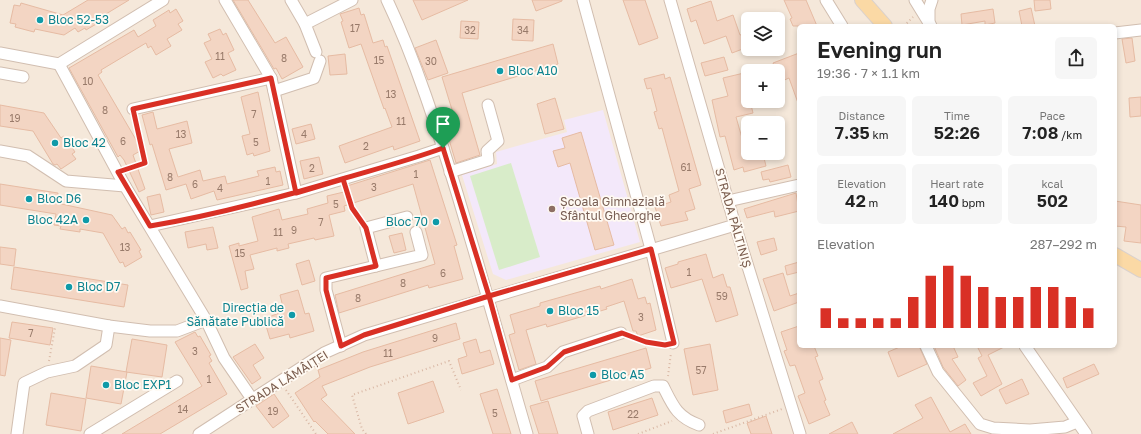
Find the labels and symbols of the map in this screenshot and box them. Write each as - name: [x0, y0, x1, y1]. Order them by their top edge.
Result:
- place label: Bloc 52-53: [48, 12, 109, 27]
- marker: Bloc 52-53: [35, 15, 45, 25]
- house number: 17: [350, 22, 360, 34]
- house number: 32: [464, 24, 476, 36]
- house number: 34: [517, 24, 529, 36]
- house number: 11: [215, 50, 225, 62]
- house number: 8: [281, 52, 287, 64]
- house number: 15: [374, 54, 385, 66]
- house number: 30: [425, 55, 437, 67]
- place label: Bloc A10: [508, 63, 558, 78]
- marker: Bloc A10: [495, 66, 505, 76]
- house number: 10: [82, 75, 94, 87]
- house number: 13: [386, 88, 396, 100]
- house number: 8: [102, 104, 108, 116]
- pin: [426, 107, 460, 148]
- house number: 7: [251, 108, 257, 120]
- house number: 19: [10, 112, 20, 124]
- house number: 11: [396, 115, 406, 127]
- house number: 13: [176, 128, 186, 140]
- house number: 4: [301, 128, 307, 140]
- place label: Bloc 42: [63, 135, 106, 150]
- house number: 6: [120, 135, 126, 147]
- house number: 5: [253, 136, 259, 148]
- marker: Bloc 42: [50, 138, 60, 148]
- house number: 2: [363, 140, 369, 152]
- house number: 61: [681, 161, 692, 173]
- house number: 2: [309, 162, 315, 174]
- street label: STRADA PĂLTINIȘ: [712, 166, 755, 270]
- house number: 1: [414, 168, 419, 180]
- house number: 8: [167, 171, 173, 183]
- house number: 1: [266, 175, 271, 187]
- house number: 6: [192, 178, 198, 190]
- house number: 3: [371, 181, 377, 193]
- house number: 4: [217, 182, 223, 194]
- place label: Bloc D6: [37, 191, 81, 206]
- marker: Bloc D6: [24, 194, 34, 204]
- place label: Școala Gimnazială Sfântul Gheorghe: [560, 194, 665, 223]
- house number: 5: [333, 198, 339, 210]
- marker: Școala Gimnazială Sfântul Gheorghe: [547, 204, 557, 214]
- place label: Bloc 42A: [27, 212, 78, 227]
- place label: Bloc 70: [386, 214, 428, 229]
- marker: Bloc 42A: [81, 215, 91, 225]
- house number: 7: [318, 216, 324, 228]
- marker: Bloc 70: [431, 217, 441, 227]
- house number: 9: [291, 224, 297, 236]
- house number: 11: [273, 226, 283, 238]
- house number: 13: [120, 241, 130, 253]
- house number: 15: [235, 247, 246, 259]
- house number: 1: [687, 266, 692, 278]
- house number: 6: [440, 267, 446, 279]
- house number: 8: [400, 277, 406, 289]
- place label: Bloc D7: [77, 279, 120, 294]
- marker: Bloc D7: [64, 282, 74, 292]
- house number: 59: [716, 290, 728, 302]
- house number: 8: [355, 292, 361, 304]
- place label: Direcția de Sănătate Publică: [186, 300, 284, 329]
- place label: Bloc 15: [558, 303, 599, 318]
- marker: Bloc 15: [545, 306, 555, 316]
- marker: Direcția de Sănătate Publică: [287, 310, 297, 320]
- house number: 3: [638, 311, 644, 323]
- house number: 7: [28, 327, 34, 339]
- house number: 9: [432, 332, 438, 344]
- house number: 3: [192, 345, 198, 357]
- street label: STRADA LĂMÂIȚEI: [233, 347, 331, 416]
- house number: 11: [383, 347, 393, 359]
- house number: 57: [695, 364, 707, 376]
- place label: Bloc A5: [601, 367, 645, 382]
- marker: Bloc A5: [588, 370, 598, 380]
- house number: 1: [207, 373, 212, 385]
- place label: Bloc EXP1: [114, 377, 172, 392]
- marker: Bloc EXP1: [101, 380, 111, 390]
- house number: 14: [178, 403, 188, 415]
- house number: 19: [268, 405, 278, 417]
- house number: 5: [492, 407, 498, 419]
- house number: 22: [627, 408, 639, 420]

